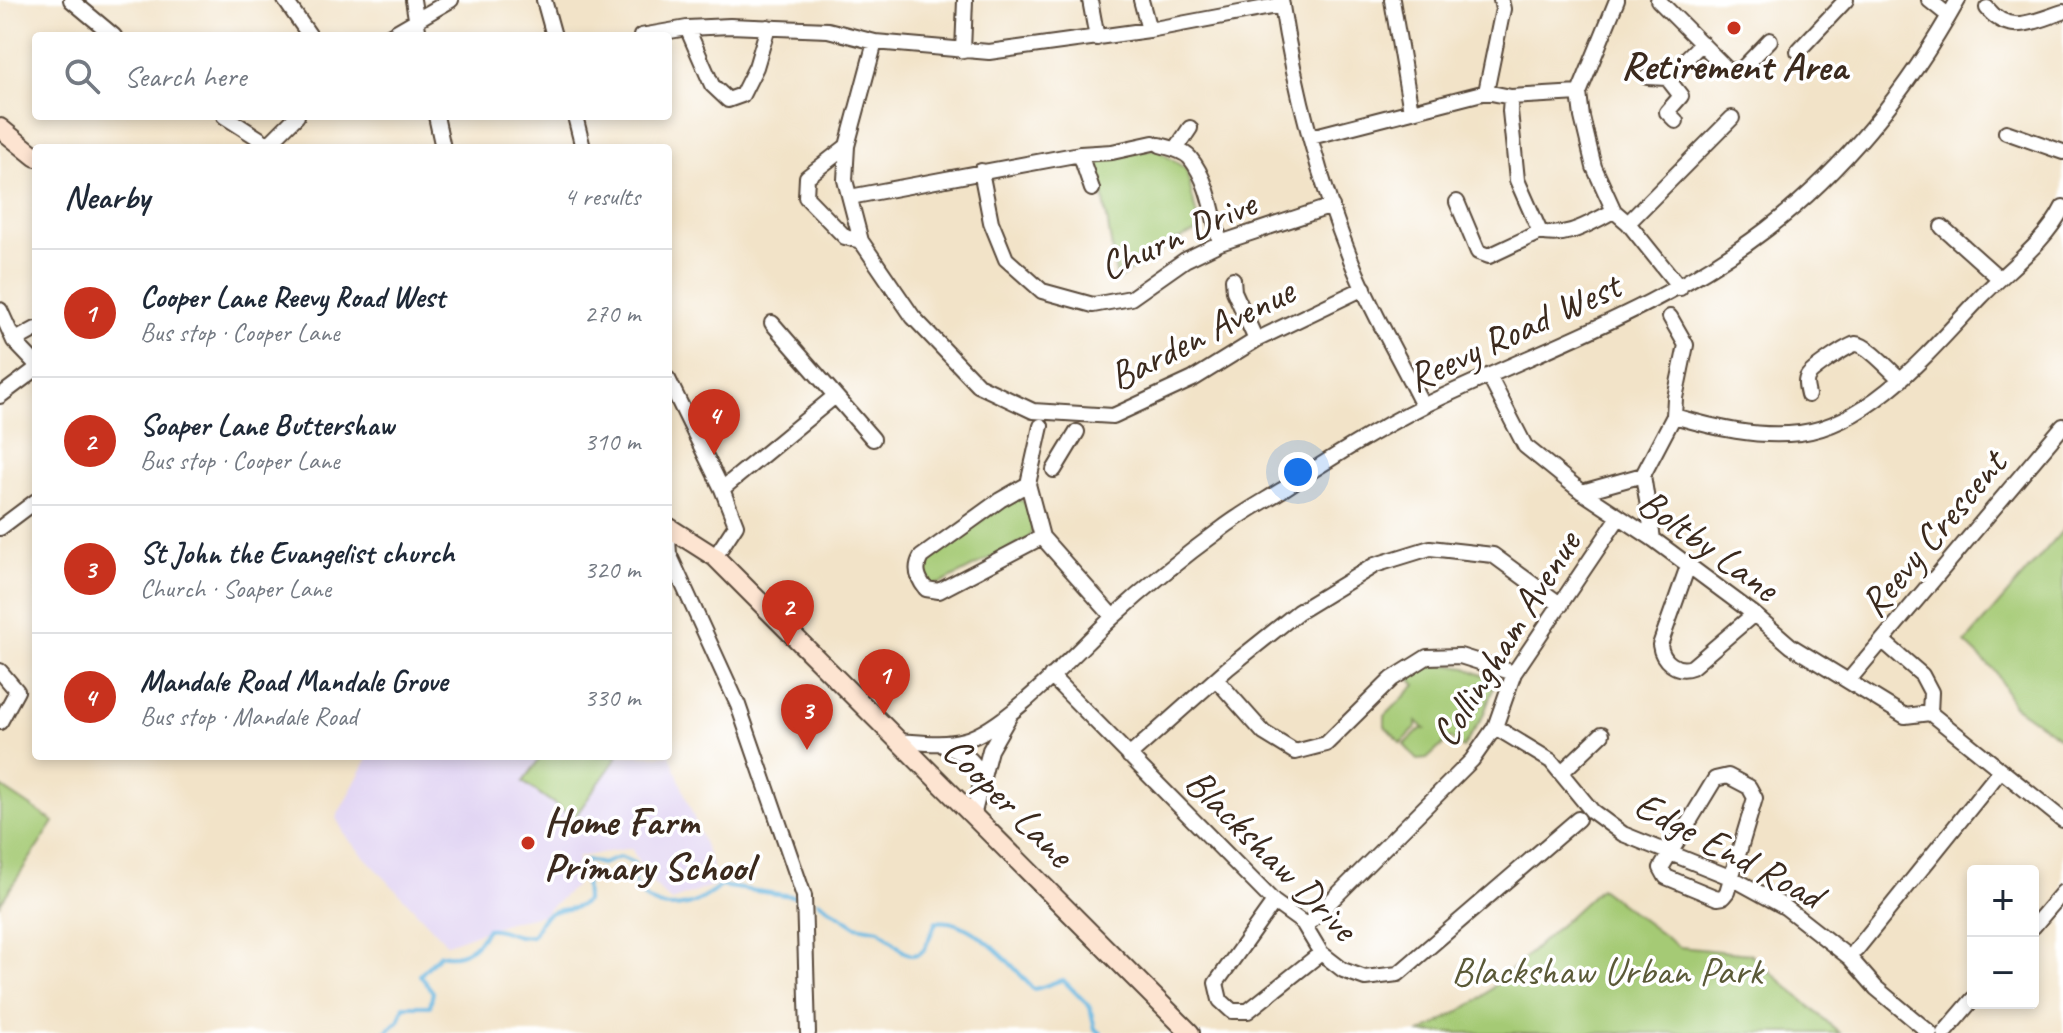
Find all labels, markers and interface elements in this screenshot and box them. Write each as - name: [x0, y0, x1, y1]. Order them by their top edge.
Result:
- marker: Retirement Area: [1725, 19, 1743, 37]
- search box: [32, 32, 672, 120]
- place label: Retirement Area: [1621, 41, 1850, 91]
- icon: search: [60, 54, 104, 98]
- text: Search here: [124, 57, 246, 95]
- text: Nearby: [64, 175, 150, 218]
- street label: Churn Drive: [1092, 177, 1266, 291]
- text: 4 results: [564, 180, 640, 213]
- street label: Reevy Road West: [1399, 259, 1631, 403]
- street label: Barden Avenue: [1101, 265, 1305, 402]
- text: Cooper Lane Reevy Road West: [140, 278, 445, 316]
- text: 1: [84, 297, 96, 330]
- text: 270 m: [584, 297, 640, 330]
- text: Bus stop · Cooper Lane: [140, 316, 339, 349]
- pin: 4: [688, 389, 740, 455]
- text: Soaper Lane Buttershaw: [140, 406, 394, 444]
- text: 2: [84, 425, 96, 458]
- text: 310 m: [584, 425, 640, 458]
- street label: Reevy Crescent: [1849, 437, 2019, 627]
- text: Bus stop · Cooper Lane: [140, 444, 339, 477]
- your location: [1278, 452, 1318, 492]
- street label: Boltby Lane: [1629, 477, 1791, 614]
- street label: Collingham Avenue: [1420, 519, 1593, 756]
- text: St John the Evangelist church: [140, 534, 454, 572]
- text: 3: [84, 553, 96, 586]
- text: 320 m: [584, 553, 640, 586]
- text: Church · Soaper Lane: [140, 572, 331, 605]
- pin: 2: [762, 580, 814, 646]
- pin: 1: [858, 649, 910, 715]
- text: Mandale Road Mandale Grove: [140, 662, 447, 700]
- text: 4: [84, 681, 96, 714]
- text: 330 m: [584, 681, 640, 714]
- pin: 3: [781, 684, 833, 750]
- text: Bus stop · Mandale Road: [140, 700, 357, 733]
- street label: Cooper Lane: [932, 726, 1086, 880]
- street label: Blackshaw Drive: [1174, 758, 1370, 954]
- street label: Edge End Road: [1626, 780, 1837, 923]
- place label: Home Farm Primary School: [544, 796, 760, 892]
- marker: Home Farm Primary School: [519, 834, 537, 852]
- map controls: [1967, 865, 2039, 1009]
- button: +: [1967, 865, 2039, 937]
- button: −: [1967, 937, 2039, 1009]
- park label: Blackshaw Urban Park: [1451, 946, 1765, 996]

